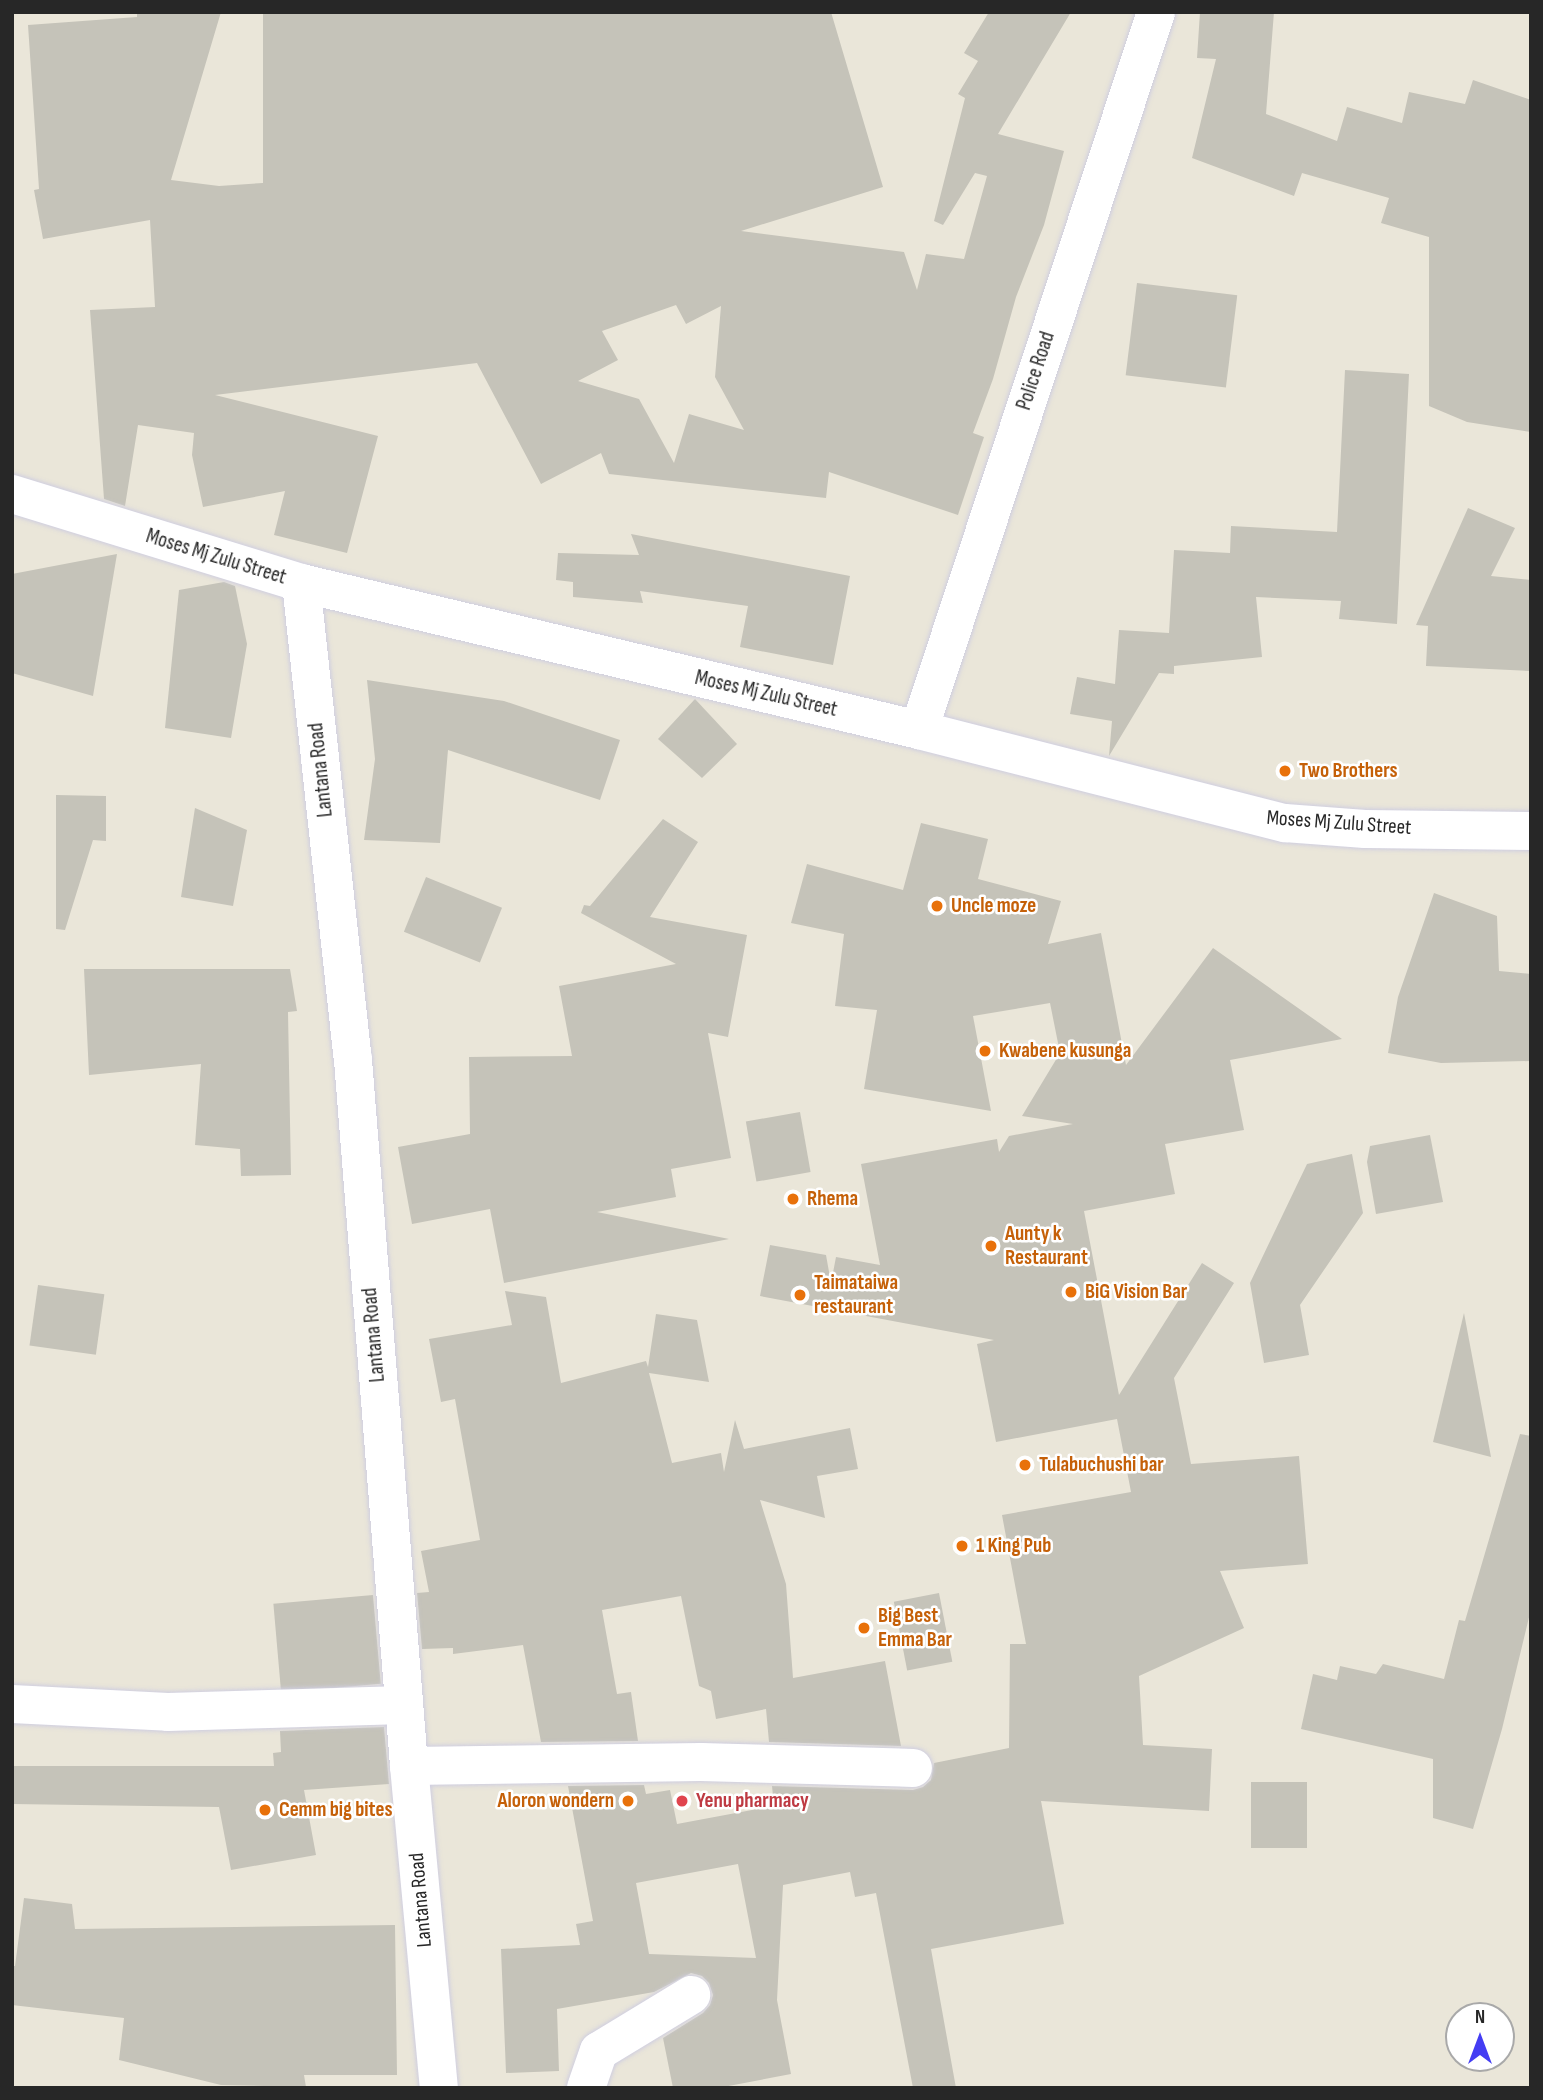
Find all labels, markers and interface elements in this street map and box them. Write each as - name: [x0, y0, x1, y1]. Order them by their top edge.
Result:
- street label: Police Road: [1012, 329, 1060, 413]
- street label: Moses Mj Zulu Street: [143, 524, 289, 590]
- street label: Moses Mj Zulu Street: [692, 665, 840, 723]
- street label: Lantana Road: [304, 722, 338, 818]
- place label: Two Brothers: [1299, 758, 1398, 784]
- marker: Two Brothers: [1277, 763, 1293, 779]
- street label: Moses Mj Zulu Street: [1266, 805, 1412, 841]
- place label: Uncle moze: [951, 893, 1036, 919]
- marker: Uncle moze: [929, 898, 945, 914]
- place label: Kwabene kusunga: [999, 1038, 1131, 1064]
- marker: Kwabene kusunga: [977, 1043, 993, 1059]
- place label: Rhema: [807, 1186, 858, 1212]
- marker: Rhema: [785, 1191, 801, 1207]
- place label: Aunty k Restaurant: [1005, 1221, 1088, 1271]
- marker: Aunty k Restaurant: [983, 1238, 999, 1254]
- place label: Taimataiwa restaurant: [814, 1270, 898, 1320]
- place label: BiG Vision Bar: [1085, 1279, 1187, 1305]
- marker: BiG Vision Bar: [1063, 1284, 1079, 1300]
- street label: Lantana Road: [357, 1287, 391, 1383]
- marker: Taimataiwa restaurant: [792, 1287, 808, 1303]
- place label: Tulabuchushi bar: [1039, 1452, 1164, 1478]
- marker: Tulabuchushi bar: [1017, 1457, 1033, 1473]
- place label: 1 King Pub: [976, 1533, 1051, 1559]
- marker: 1 King Pub: [954, 1538, 970, 1554]
- place label: Big Best Emma Bar: [878, 1603, 952, 1653]
- marker: Big Best Emma Bar: [856, 1620, 872, 1636]
- place label: Aloron wondern: [497, 1788, 614, 1814]
- place label: Yenu pharmacy: [696, 1788, 809, 1814]
- marker: Aloron wondern: [620, 1793, 636, 1809]
- marker: Yenu pharmacy: [674, 1793, 690, 1809]
- place label: Cemm big bites: [279, 1797, 392, 1823]
- marker: Cemm big bites: [257, 1802, 273, 1818]
- street label: Lantana Road: [404, 1852, 438, 1948]
- north arrow: [1445, 2002, 1515, 2072]
- text: N: [1475, 2006, 1485, 2029]

